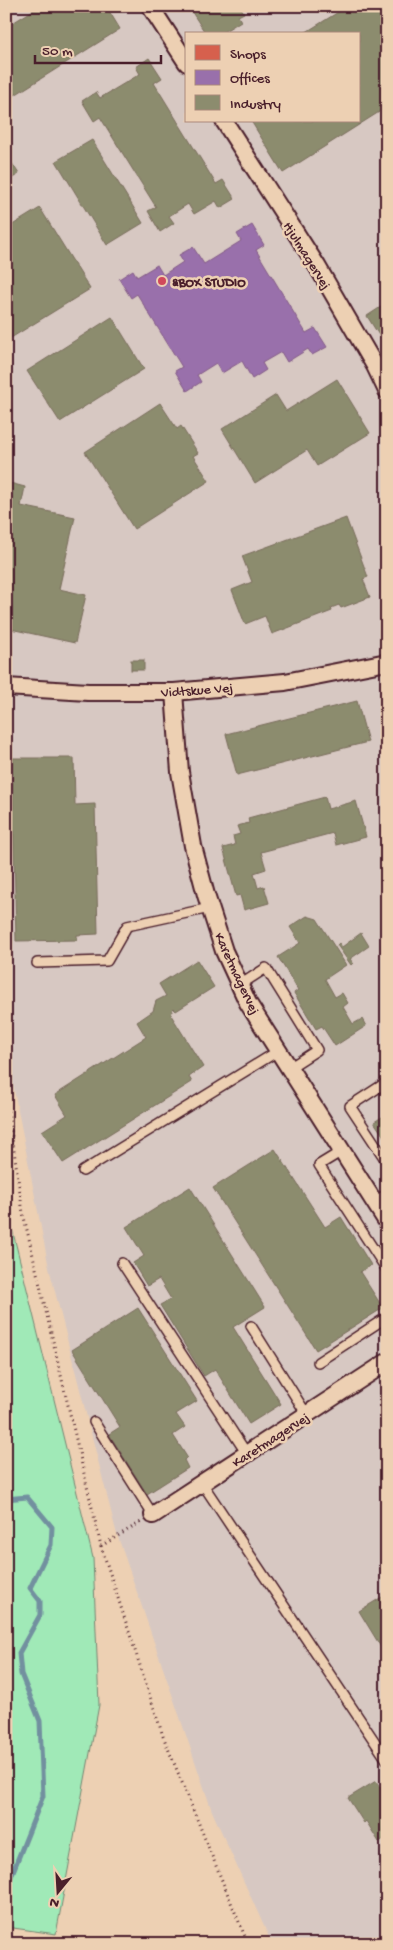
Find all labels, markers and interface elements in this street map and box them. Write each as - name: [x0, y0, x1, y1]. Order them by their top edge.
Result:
- scale bar: [35, 32, 161, 64]
- legend: [185, 32, 360, 122]
- text: 50 m: [42, 43, 73, 61]
- text: Shops: [230, 46, 266, 64]
- text: Offices: [230, 70, 270, 88]
- text: Industry: [230, 96, 282, 114]
- street label: Hjulmagervej: [278, 219, 334, 294]
- marker: &BOX STUDIO: [156, 275, 168, 287]
- place label: &BOX STUDIO: [172, 275, 246, 292]
- street label: Vidtskue Vej: [160, 680, 234, 703]
- street label: Karetmagervej: [209, 930, 262, 1018]
- street label: Karetmagervej: [230, 1410, 313, 1472]
- north arrow: [32, 1868, 82, 1918]
- text: N: [48, 1892, 62, 1911]

